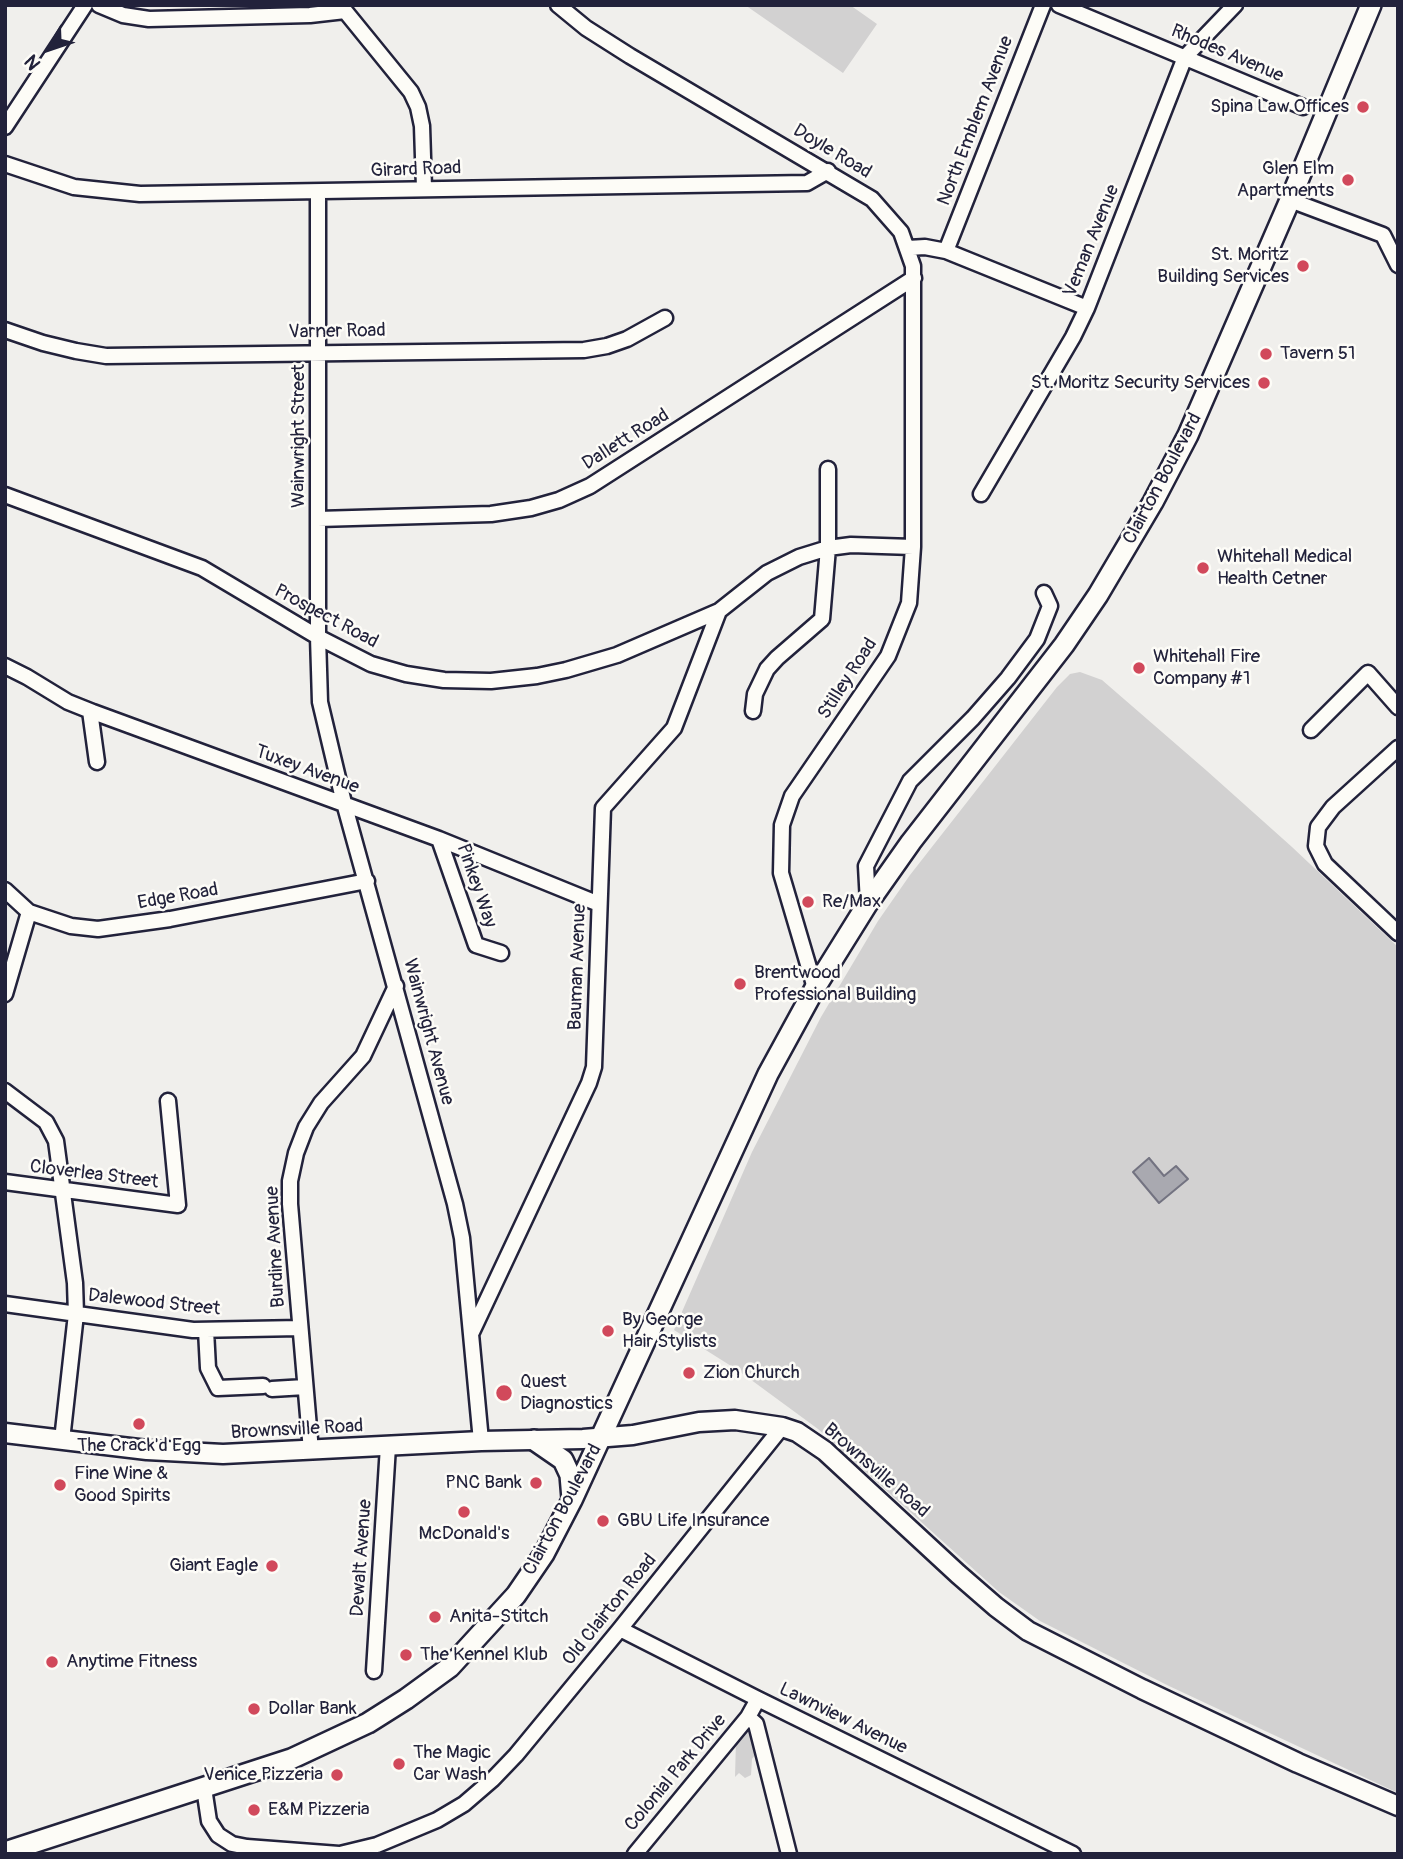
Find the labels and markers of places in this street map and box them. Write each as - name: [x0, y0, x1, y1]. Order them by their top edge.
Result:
- place label: Spina Law Offices: [1210, 96, 1349, 118]
- marker: Spina Law Offices: [1355, 99, 1371, 115]
- place label: Glen Elm Apartments: [1237, 158, 1334, 202]
- marker: Glen Elm Apartments: [1340, 172, 1356, 188]
- place label: St. Moritz Building Services: [1157, 244, 1289, 288]
- marker: St. Moritz Building Services: [1295, 258, 1311, 274]
- place label: Tavern 51: [1280, 343, 1356, 365]
- marker: Tavern 51: [1258, 346, 1274, 362]
- place label: St. Moritz Security Services: [1031, 372, 1250, 394]
- marker: St. Moritz Security Services: [1256, 375, 1272, 391]
- place label: Whitehall Medical Health Cetner: [1217, 546, 1352, 590]
- marker: Whitehall Medical Health Cetner: [1195, 560, 1211, 576]
- place label: Whitehall Fire Company #1: [1153, 646, 1260, 690]
- marker: Whitehall Fire Company #1: [1131, 660, 1147, 676]
- place label: Re/Max: [822, 891, 881, 913]
- marker: Re/Max: [800, 894, 816, 910]
- place label: Brentwood Professional Building: [754, 962, 916, 1006]
- marker: Brentwood Professional Building: [732, 976, 748, 992]
- place label: By George Hair Stylists: [622, 1309, 717, 1353]
- marker: By George Hair Stylists: [600, 1323, 616, 1339]
- place label: Zion Church: [703, 1362, 800, 1384]
- marker: Zion Church: [681, 1365, 697, 1381]
- place label: Quest Diagnostics: [520, 1371, 613, 1415]
- marker: Quest Diagnostics: [494, 1383, 514, 1403]
- marker: The Crack'd Egg: [131, 1416, 147, 1432]
- place label: The Crack'd Egg: [77, 1435, 201, 1457]
- place label: Fine Wine & Good Spirits: [74, 1463, 170, 1507]
- place label: PNC Bank: [445, 1472, 522, 1494]
- marker: PNC Bank: [528, 1475, 544, 1491]
- marker: Fine Wine & Good Spirits: [52, 1477, 68, 1493]
- marker: McDonald's: [456, 1504, 472, 1520]
- place label: GBU Life Insurance: [617, 1510, 769, 1532]
- marker: GBU Life Insurance: [595, 1513, 611, 1529]
- place label: McDonald's: [419, 1523, 509, 1545]
- place label: Giant Eagle: [169, 1555, 258, 1577]
- marker: Giant Eagle: [264, 1558, 280, 1574]
- place label: Anita-Stitch: [449, 1606, 548, 1628]
- marker: Anita-Stitch: [427, 1609, 443, 1625]
- place label: The Kennel Klub: [420, 1644, 548, 1666]
- marker: The Kennel Klub: [398, 1647, 414, 1663]
- place label: Anytime Fitness: [66, 1651, 197, 1673]
- marker: Anytime Fitness: [44, 1654, 60, 1670]
- place label: Dollar Bank: [268, 1698, 357, 1720]
- marker: Dollar Bank: [246, 1701, 262, 1717]
- place label: The Magic Car Wash: [413, 1742, 491, 1786]
- marker: The Magic Car Wash: [391, 1756, 407, 1772]
- place label: Venice Pizzeria: [203, 1764, 323, 1786]
- marker: Venice Pizzeria: [329, 1767, 345, 1783]
- place label: E&M Pizzeria: [268, 1799, 370, 1821]
- marker: E&M Pizzeria: [246, 1802, 262, 1818]

